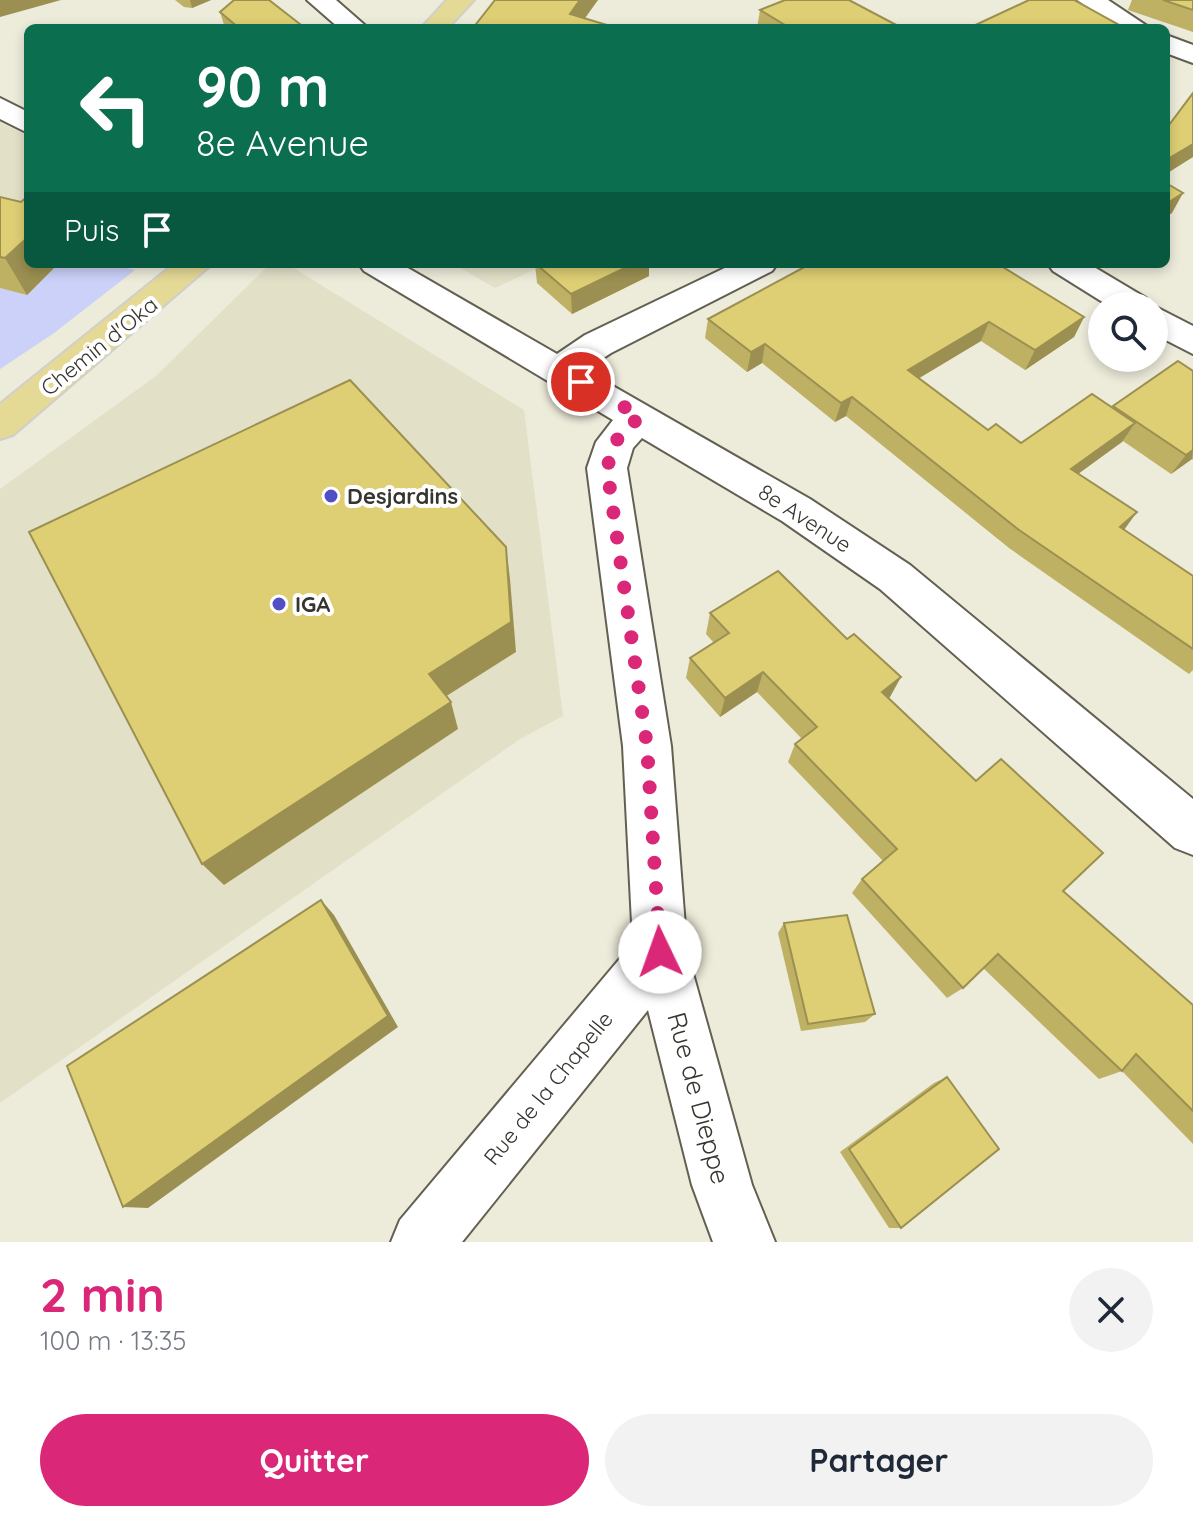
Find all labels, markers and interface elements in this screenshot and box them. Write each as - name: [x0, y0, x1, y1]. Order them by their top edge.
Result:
- text: 90 m: [196, 51, 330, 121]
- icon: left: [64, 56, 168, 160]
- text: 8e Avenue: [196, 120, 369, 165]
- icon: arrive: [135, 208, 179, 252]
- text: Puis: [64, 211, 119, 249]
- street label: Chemin d'Oka: [35, 290, 163, 402]
- map controls: [1088, 292, 1168, 372]
- button: search: [1088, 292, 1168, 372]
- pin: [547, 348, 615, 416]
- icon: arrive: [559, 360, 603, 404]
- street label: 8e Avenue: [753, 478, 857, 558]
- place label: Desjardins: [347, 482, 458, 510]
- marker: Desjardins: [322, 487, 340, 505]
- place label: IGA: [295, 590, 330, 618]
- marker: IGA: [270, 595, 288, 613]
- position arrow: [618, 910, 702, 994]
- street label: Rue de la Chapelle: [477, 1005, 619, 1171]
- street label: Rue de Dieppe: [660, 1009, 738, 1187]
- text: 2 min: [40, 1264, 165, 1324]
- button: close: [1069, 1268, 1153, 1352]
- text: 100 m · 13:35: [40, 1324, 187, 1357]
- button: Quitter: [40, 1414, 589, 1506]
- button: Partager: [605, 1414, 1153, 1506]

